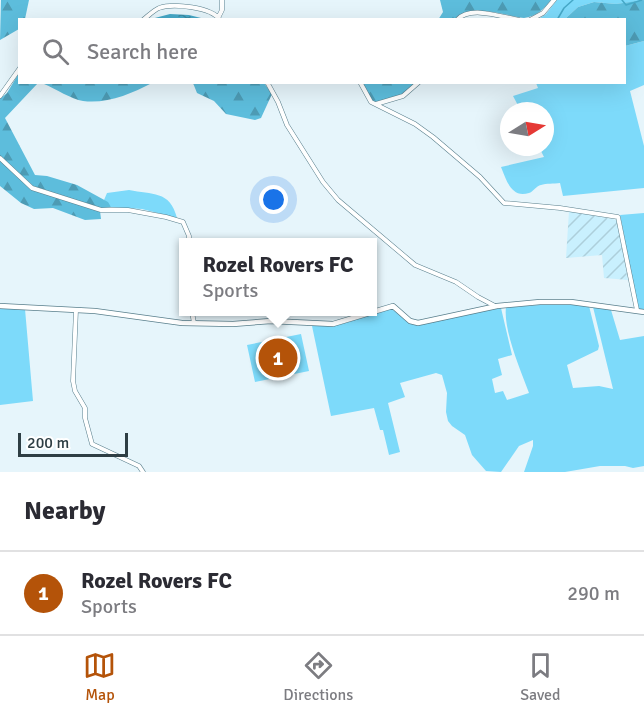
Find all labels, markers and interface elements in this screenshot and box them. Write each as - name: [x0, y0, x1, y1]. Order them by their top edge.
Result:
- search box: [18, 18, 626, 84]
- icon: search: [39, 35, 72, 68]
- text: Search here: [87, 38, 198, 65]
- north arrow: [500, 102, 554, 156]
- your location: [259, 185, 288, 214]
- popup: [179, 238, 377, 316]
- text: Rozel Rovers FC: [203, 251, 353, 278]
- text: Sports: [203, 278, 258, 303]
- pin: 1: [258, 336, 298, 380]
- scale bar: [18, 430, 128, 458]
- text: 200 m: [27, 433, 69, 453]
- text: Nearby: [24, 495, 105, 527]
- text: Rozel Rovers FC: [81, 567, 232, 594]
- text: 1: [38, 581, 49, 606]
- text: 290 m: [567, 581, 620, 606]
- text: Sports: [81, 594, 137, 619]
- tab: Map: [83, 649, 116, 705]
- tab: Directions: [283, 649, 353, 705]
- tab: Saved: [520, 649, 561, 705]

